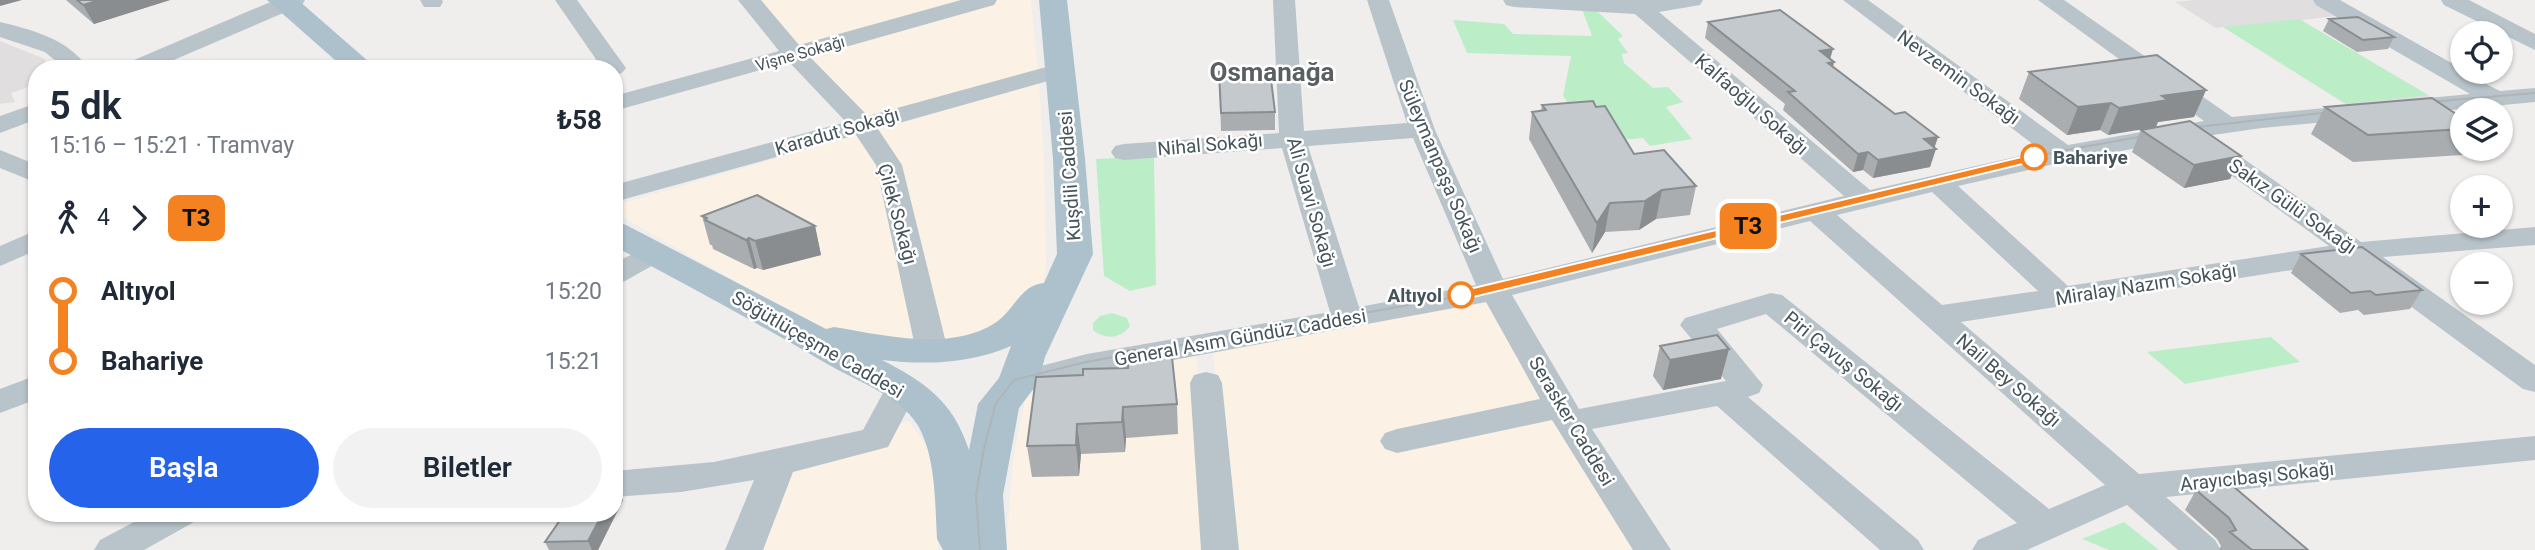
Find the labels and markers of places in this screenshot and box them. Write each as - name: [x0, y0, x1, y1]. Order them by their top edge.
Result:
- marker: Bahariye: [2021, 144, 2047, 170]
- place label: Bahariye: [2053, 146, 2128, 169]
- marker: Altıyol: [1448, 282, 1474, 308]
- place label: Altıyol: [1387, 284, 1442, 307]

